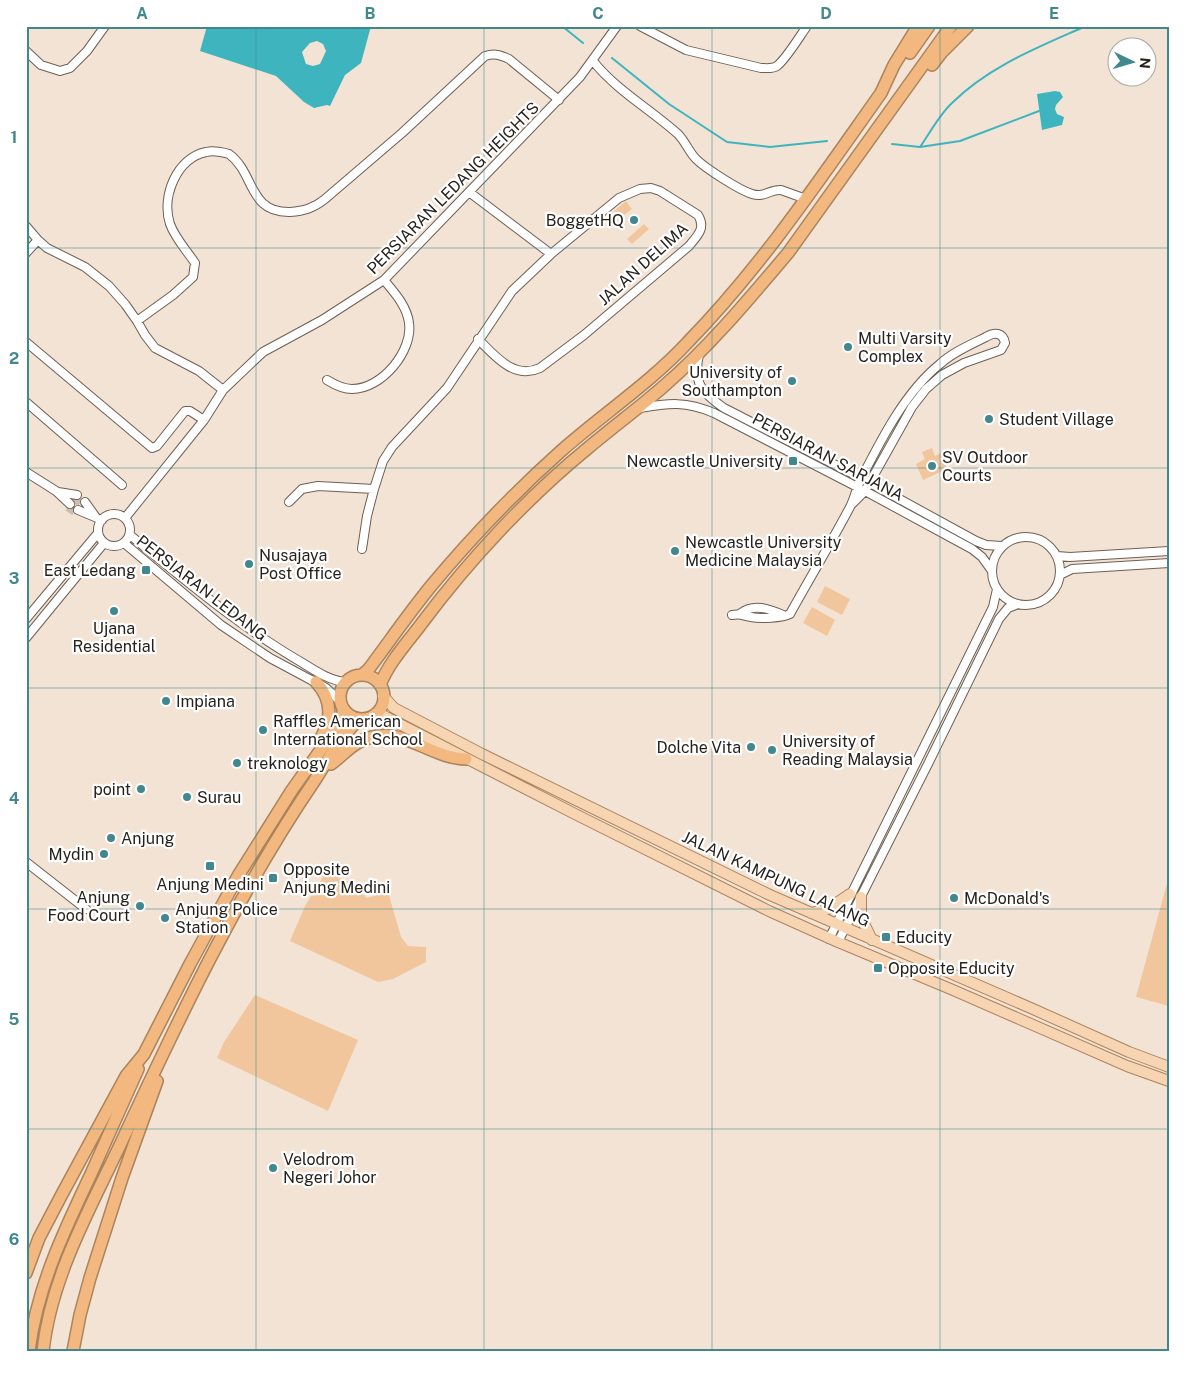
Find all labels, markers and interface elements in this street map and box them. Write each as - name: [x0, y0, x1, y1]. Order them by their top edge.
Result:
- text: A: [136, 4, 148, 23]
- text: B: [365, 4, 376, 23]
- text: C: [592, 4, 604, 23]
- text: D: [820, 4, 832, 23]
- text: E: [1049, 4, 1059, 23]
- north arrow: [1108, 38, 1158, 88]
- text: N: [1137, 57, 1153, 69]
- street label: PERSIARAN LEDANG HEIGHTS: [363, 98, 543, 278]
- text: 1: [11, 128, 17, 147]
- place label: BoggetHQ: [546, 211, 624, 230]
- marker: BoggetHQ: [628, 214, 640, 226]
- street label: JALAN DELIMA: [594, 219, 692, 309]
- place label: Multi Varsity Complex: [858, 329, 952, 366]
- marker: Multi Varsity Complex: [842, 341, 854, 353]
- text: 2: [9, 349, 19, 368]
- place label: University of Southampton: [681, 363, 782, 400]
- marker: University of Southampton: [786, 375, 798, 387]
- street label: PERSIARAN SARJANA: [749, 409, 907, 505]
- place label: Student Village: [999, 410, 1114, 429]
- marker: Student Village: [983, 413, 995, 425]
- place label: SV Outdoor Courts: [942, 448, 1028, 485]
- place label: Newcastle University: [627, 452, 783, 471]
- marker: Newcastle University: [787, 455, 799, 467]
- marker: SV Outdoor Courts: [926, 460, 938, 472]
- street label: PERSIARAN LEDANG: [133, 531, 271, 645]
- place label: Newcastle University Medicine Malaysia: [685, 533, 842, 570]
- marker: Newcastle University Medicine Malaysia: [669, 545, 681, 557]
- place label: Nusajaya Post Office: [259, 546, 342, 583]
- marker: Nusajaya Post Office: [243, 558, 255, 570]
- place label: East Ledang: [44, 561, 136, 580]
- marker: East Ledang: [140, 564, 152, 576]
- text: 3: [9, 569, 19, 588]
- marker: Ujana Residential: [108, 605, 120, 617]
- place label: Ujana Residential: [73, 619, 156, 656]
- place label: Impiana: [176, 692, 235, 711]
- marker: Impiana: [160, 695, 172, 707]
- place label: Raffles American International School: [273, 712, 423, 749]
- marker: Raffles American International School: [257, 724, 269, 736]
- place label: University of Reading Malaysia: [782, 732, 913, 769]
- place label: Dolche Vita: [656, 738, 741, 757]
- marker: Dolche Vita: [745, 741, 757, 753]
- marker: University of Reading Malaysia: [766, 744, 778, 756]
- place label: treknology: [247, 754, 328, 773]
- marker: treknology: [231, 757, 243, 769]
- place label: point: [93, 780, 131, 799]
- marker: point: [135, 783, 147, 795]
- place label: Surau: [197, 788, 241, 807]
- text: 4: [9, 789, 20, 808]
- marker: Surau: [181, 791, 193, 803]
- street label: JALAN KAMPUNG LALANG: [679, 827, 873, 931]
- place label: Anjung: [121, 829, 174, 848]
- marker: Anjung: [105, 832, 117, 844]
- place label: Mydin: [48, 845, 94, 864]
- marker: Mydin: [98, 848, 110, 860]
- marker: Anjung Medini: [204, 860, 216, 872]
- place label: Opposite Anjung Medini: [283, 860, 390, 897]
- marker: Opposite Anjung Medini: [267, 872, 279, 884]
- place label: Anjung Medini: [156, 875, 264, 894]
- place label: Anjung Food Court: [48, 888, 130, 925]
- place label: McDonald's: [964, 889, 1050, 908]
- marker: McDonald's: [948, 892, 960, 904]
- marker: Anjung Food Court: [134, 900, 146, 912]
- place label: Anjung Police Station: [175, 900, 278, 937]
- marker: Anjung Police Station: [159, 912, 171, 924]
- place label: Educity: [896, 928, 952, 947]
- marker: Educity: [880, 931, 892, 943]
- place label: Opposite Educity: [888, 959, 1015, 978]
- marker: Opposite Educity: [872, 962, 884, 974]
- text: 5: [9, 1010, 20, 1029]
- place label: Velodrom Negeri Johor: [283, 1150, 377, 1187]
- marker: Velodrom Negeri Johor: [267, 1162, 279, 1174]
- text: 6: [9, 1230, 19, 1249]

